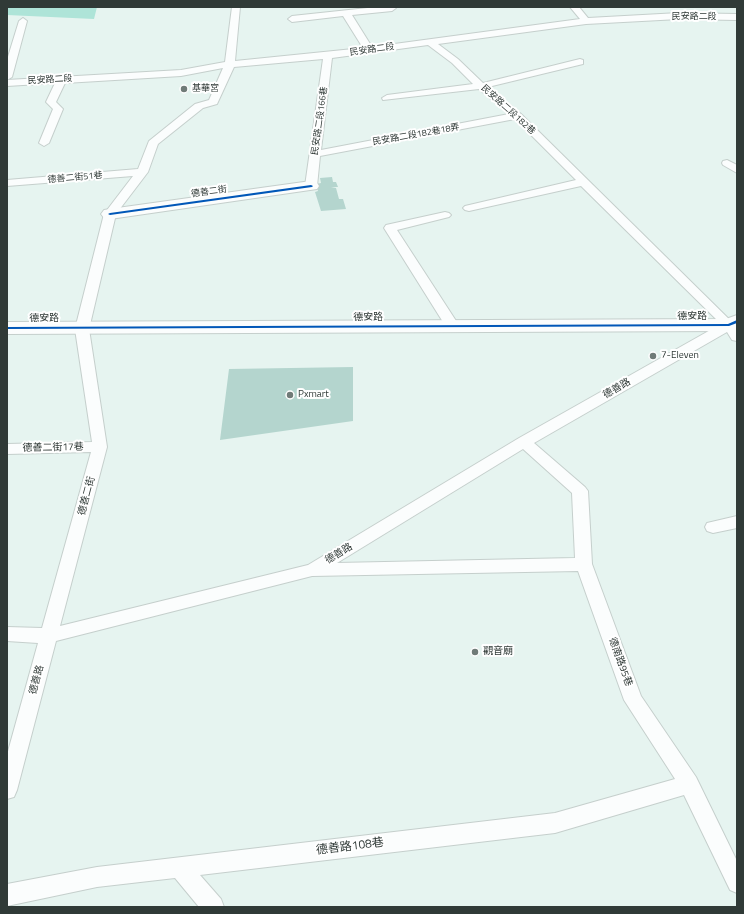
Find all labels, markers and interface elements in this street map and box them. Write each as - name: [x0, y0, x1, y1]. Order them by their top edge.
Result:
- street label: 民安路二段: [672, 12, 716, 22]
- street label: 民安路二段: [349, 42, 395, 58]
- street label: 民安路二段: [27, 73, 73, 87]
- street label: 民安路二段182巷: [479, 83, 537, 137]
- marker: 基華宮: [179, 84, 189, 94]
- place label: 基華宮: [192, 84, 219, 94]
- street label: 民安路二段166巷: [310, 86, 330, 156]
- street label: 民安路二段182巷18弄: [372, 122, 460, 148]
- street label: 德善二街51巷: [47, 170, 103, 186]
- street label: 德善二街: [190, 184, 228, 200]
- street label: 德安路: [677, 311, 707, 323]
- street label: 德安路: [353, 312, 383, 324]
- street label: 德安路: [29, 313, 59, 325]
- place label: 7-Eleven: [661, 350, 699, 362]
- marker: 7-Eleven: [648, 351, 658, 361]
- street label: 德善路: [601, 376, 633, 402]
- place label: Pxmart: [298, 389, 329, 401]
- marker: Pxmart: [285, 390, 295, 400]
- street label: 德善二街17巷: [22, 441, 84, 455]
- street label: 德善二街: [76, 475, 98, 517]
- street label: 德善路: [323, 541, 355, 567]
- street label: 德南路95巷: [606, 636, 634, 688]
- place label: 觀音廟: [483, 646, 513, 658]
- marker: 觀音廟: [470, 647, 480, 657]
- street label: 德善路: [27, 664, 47, 696]
- street label: 德善路108巷: [315, 836, 385, 858]

